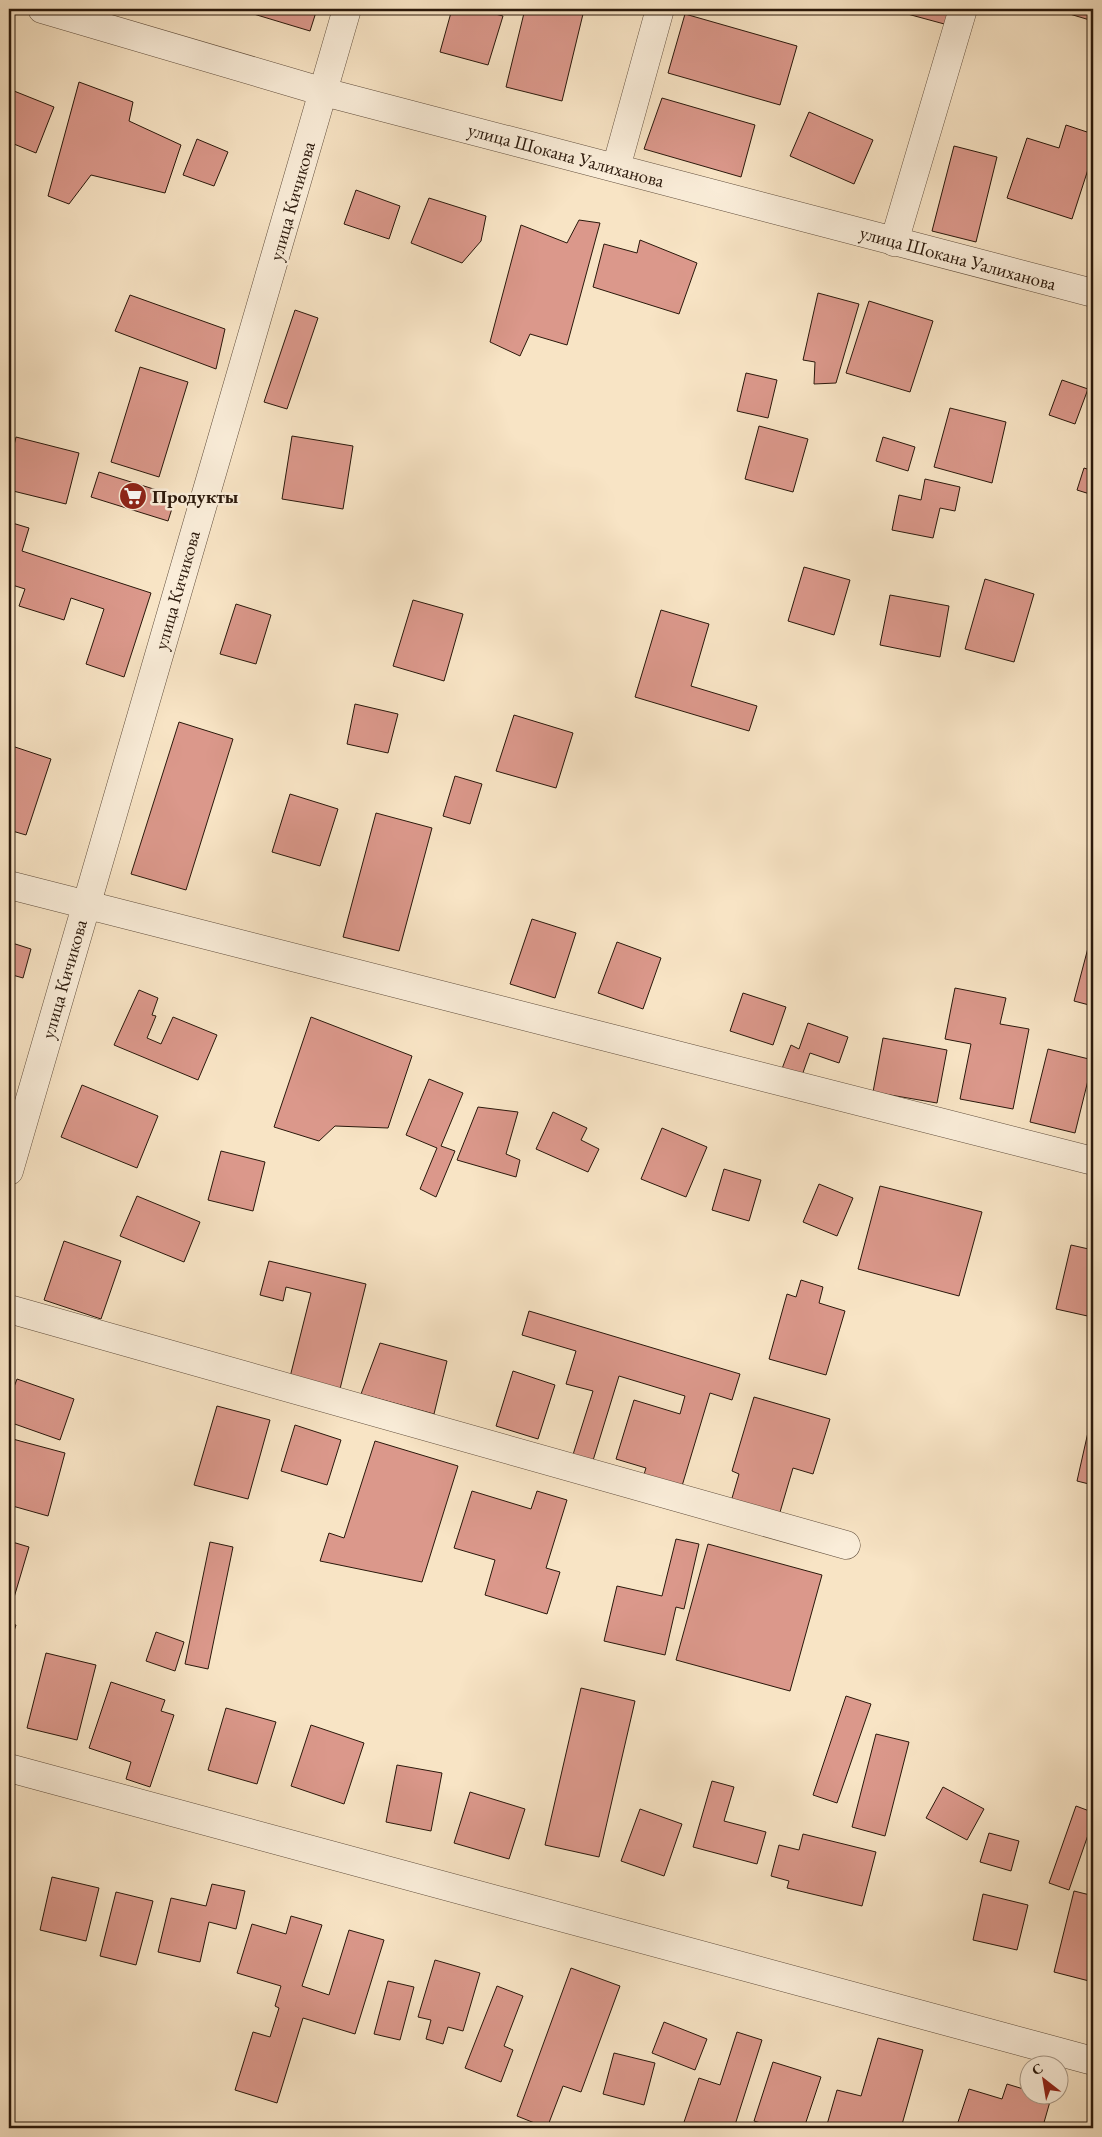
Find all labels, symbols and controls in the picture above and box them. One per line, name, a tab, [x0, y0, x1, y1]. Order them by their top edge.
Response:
street label: улица Шокана Уалиханова	[465, 117, 667, 193]
street label: улица Кичикова	[263, 138, 321, 264]
street label: улица Шокана Уалиханова	[857, 220, 1059, 296]
supermarket icon: Продукты	[118, 481, 148, 511]
place label: Продукты	[152, 484, 239, 509]
street label: улица Кичикова	[148, 527, 206, 653]
street label: улица Кичикова	[35, 916, 93, 1042]
north arrow	[1020, 2054, 1070, 2104]
text: С	[1028, 2059, 1046, 2079]

